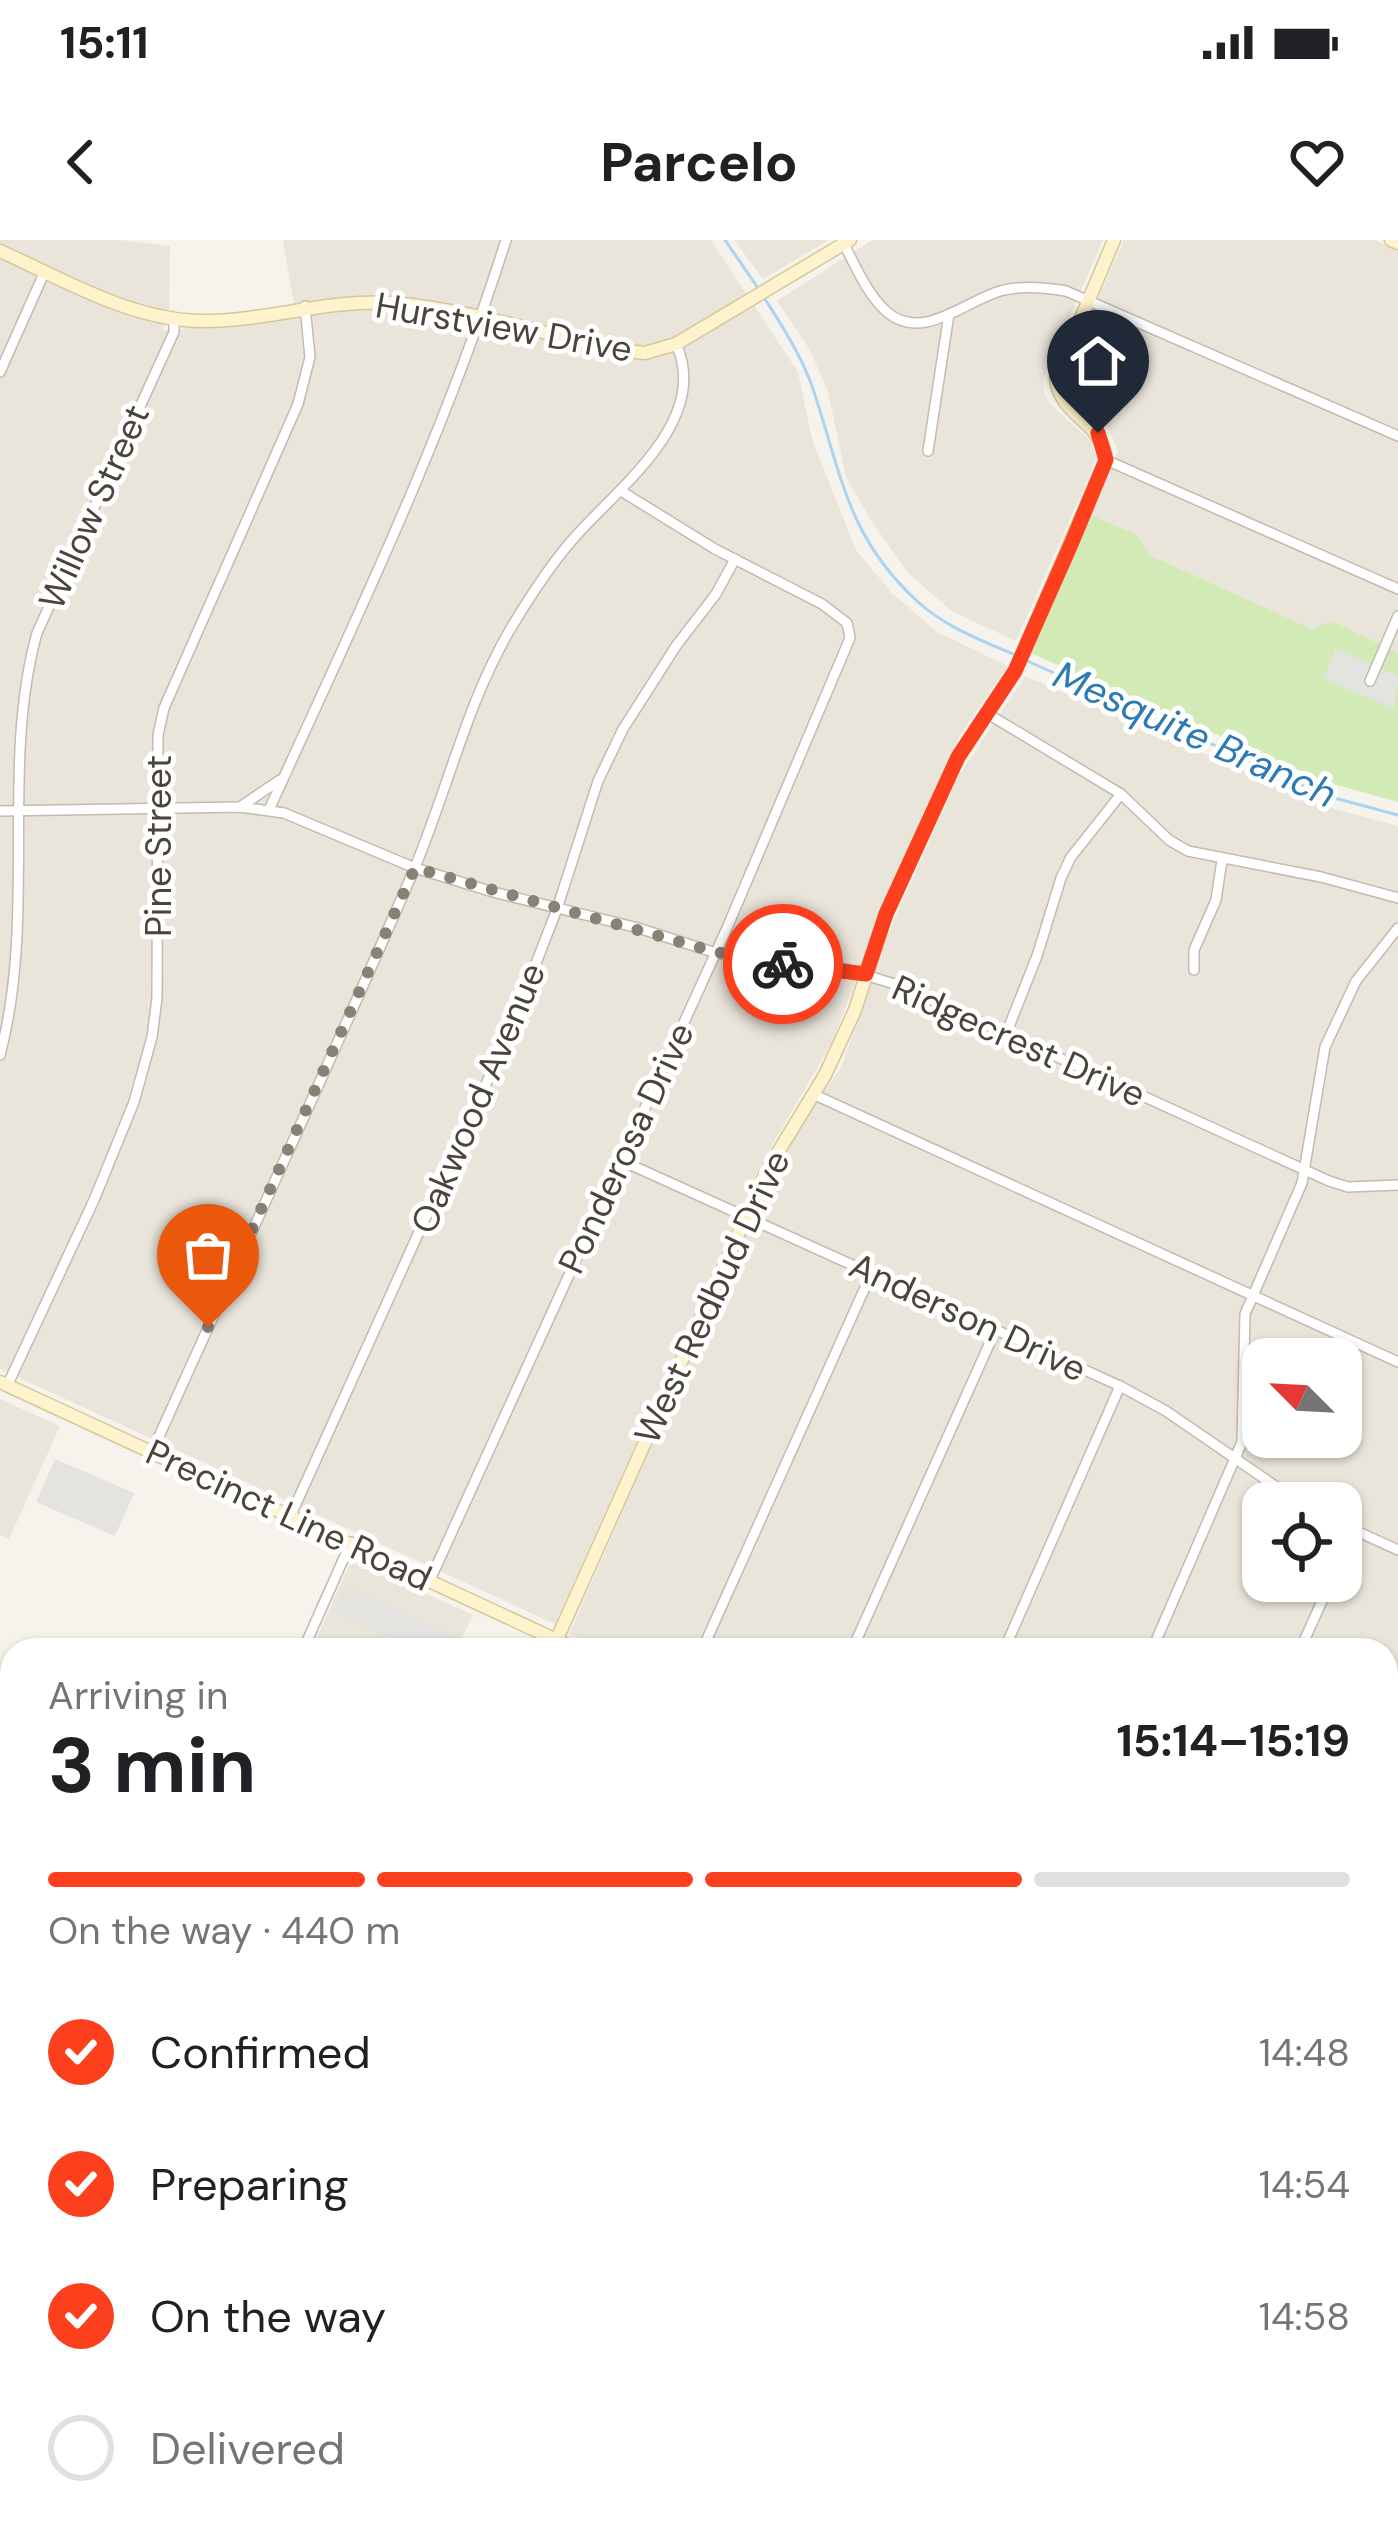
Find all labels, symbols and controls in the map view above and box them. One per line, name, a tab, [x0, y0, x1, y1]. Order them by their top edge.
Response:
text: 15:11	[60, 13, 149, 72]
text: Parcelo	[600, 127, 798, 198]
icon: back	[48, 129, 114, 195]
icon: heart	[1284, 129, 1350, 195]
street label: Hurstview Drive	[372, 281, 636, 373]
pin	[1047, 310, 1149, 433]
icon: home	[1065, 328, 1131, 394]
street label: Willow Street	[28, 397, 160, 617]
water label: Mesquite Branch	[1045, 649, 1345, 819]
street label: Pine Street	[135, 755, 182, 937]
courier	[723, 904, 843, 1024]
icon: bike	[750, 931, 816, 997]
street label: Oakwood Avenue	[400, 956, 556, 1240]
street label: Ridgecrest Drive	[885, 964, 1153, 1118]
street label: Ponderosa Drive	[547, 1015, 705, 1281]
street label: West Redbud Drive	[623, 1143, 801, 1451]
pin	[157, 1204, 259, 1327]
icon: bag	[175, 1222, 241, 1288]
street label: Anderson Drive	[842, 1242, 1094, 1392]
north arrow	[1242, 1338, 1362, 1458]
map controls	[1242, 1338, 1362, 1602]
street label: Precinct Line Road	[139, 1428, 439, 1602]
button: locate	[1242, 1482, 1362, 1602]
text: Arriving in	[48, 1670, 228, 1721]
text: 15:14–15:19	[1116, 1711, 1350, 1770]
text: 3 min	[48, 1715, 256, 1816]
text: On the way · 440 m	[48, 1905, 400, 1956]
icon: check	[48, 2019, 114, 2085]
text: Confirmed	[150, 2023, 371, 2082]
text: 14:48	[1259, 2027, 1350, 2078]
icon: check	[48, 2151, 114, 2217]
text: Preparing	[150, 2155, 349, 2214]
text: 14:54	[1259, 2159, 1350, 2210]
icon: check	[48, 2283, 114, 2349]
text: On the way	[150, 2287, 386, 2346]
text: 14:58	[1259, 2291, 1350, 2342]
text: Delivered	[150, 2419, 345, 2478]

